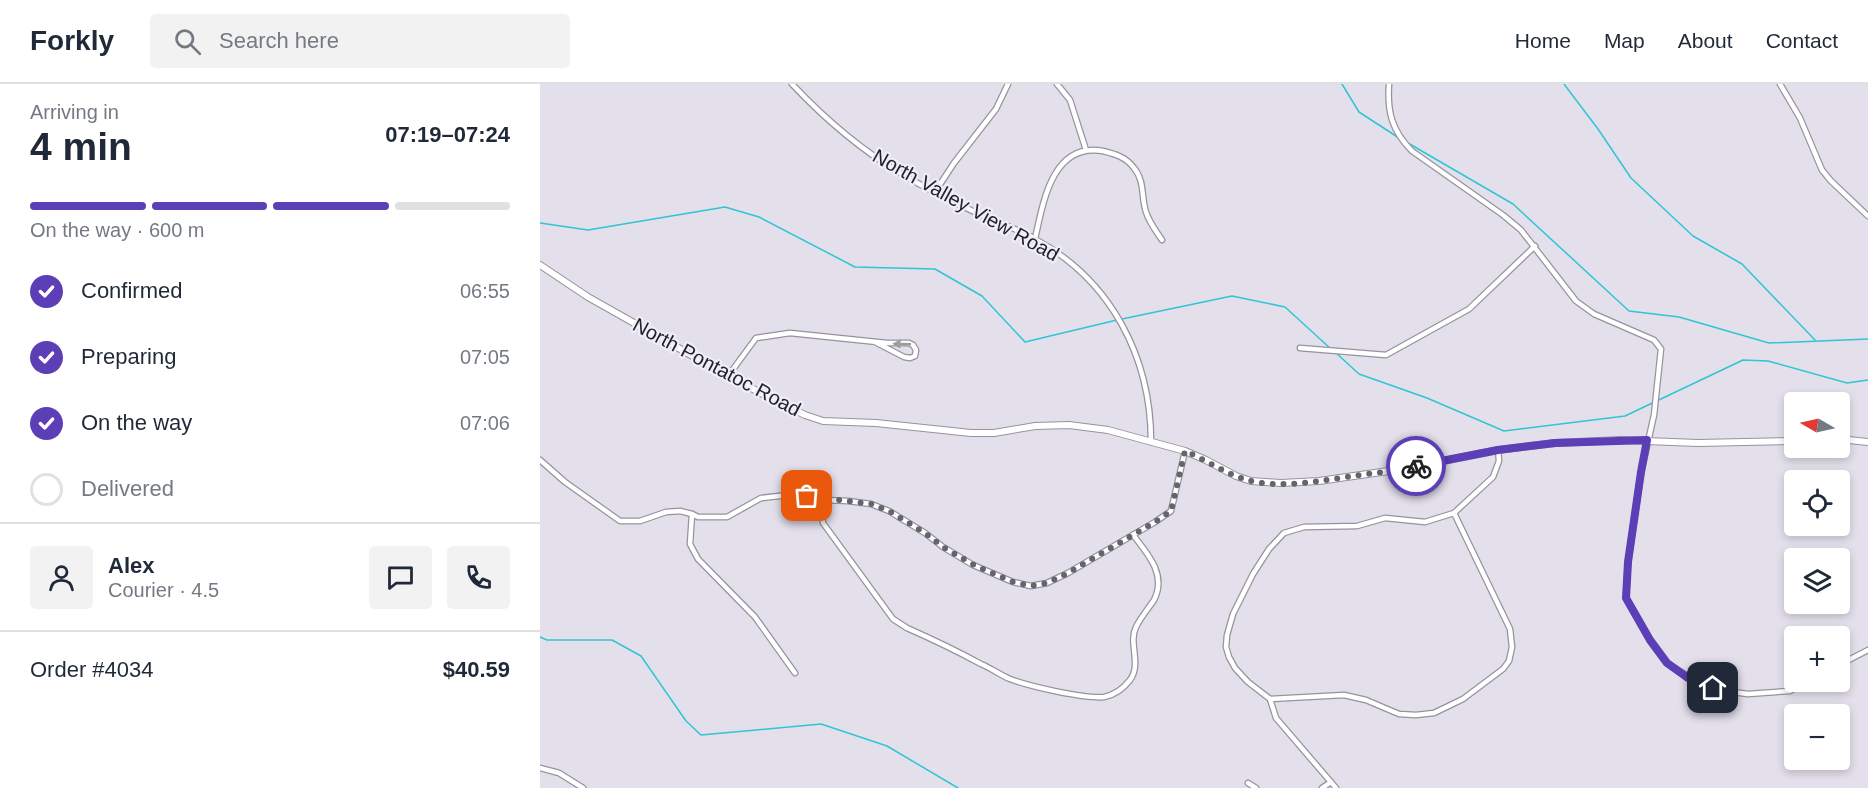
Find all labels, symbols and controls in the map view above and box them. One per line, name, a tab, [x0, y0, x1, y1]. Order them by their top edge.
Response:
search box	[150, 14, 570, 68]
text: Forkly	[30, 25, 114, 56]
icon: search	[171, 25, 204, 58]
text: Search here	[219, 28, 339, 53]
text: Home	[1515, 29, 1571, 52]
text: Map	[1604, 29, 1645, 52]
text: About	[1678, 29, 1733, 52]
text: Contact	[1766, 29, 1838, 52]
text: Arriving in	[30, 101, 119, 123]
text: 07:19–07:24	[385, 122, 510, 147]
text: 4 min	[30, 125, 132, 168]
street label: North Valley View Road	[869, 145, 1063, 265]
text: On the way · 600 m	[30, 219, 205, 241]
icon: check	[30, 275, 63, 308]
text: Confirmed	[81, 278, 182, 303]
text: 06:55	[460, 280, 510, 302]
street label: North Pontatoc Road	[629, 313, 805, 421]
one-way arrow	[892, 339, 911, 348]
icon: check	[30, 341, 63, 374]
text: Preparing	[81, 344, 176, 369]
text: 07:05	[460, 346, 510, 368]
north arrow	[1784, 392, 1850, 458]
map controls	[1784, 392, 1850, 770]
icon: check	[30, 407, 63, 440]
text: On the way	[81, 410, 192, 435]
text: 07:06	[460, 412, 510, 434]
courier	[1386, 436, 1446, 496]
icon: bike	[1400, 450, 1433, 483]
pin	[781, 470, 832, 521]
button: locate	[1784, 470, 1850, 536]
text: Delivered	[81, 476, 174, 501]
icon: bag	[790, 479, 823, 512]
button: person	[30, 546, 93, 609]
button: chat	[369, 546, 432, 609]
button: phone	[447, 546, 510, 609]
button: layers	[1784, 548, 1850, 614]
text: Alex	[108, 553, 154, 578]
text: Courier · 4.5	[108, 579, 219, 601]
button: +	[1784, 626, 1850, 692]
text: Order #4034	[30, 657, 154, 682]
text: $40.59	[443, 657, 510, 682]
pin	[1687, 662, 1738, 713]
icon: home	[1696, 671, 1729, 704]
button: −	[1784, 704, 1850, 770]

